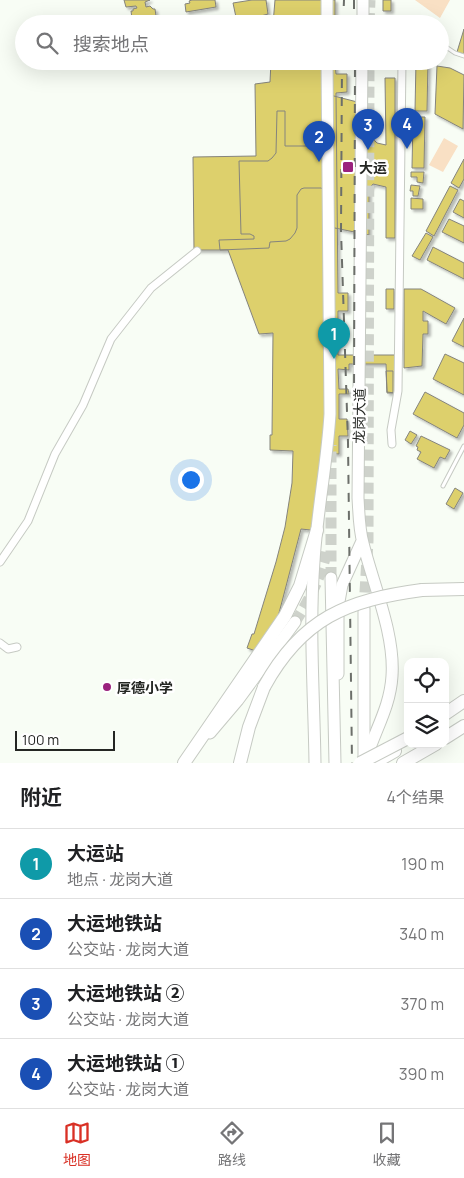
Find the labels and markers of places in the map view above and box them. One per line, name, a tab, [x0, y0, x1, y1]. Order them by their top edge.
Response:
pin: 4	[391, 108, 423, 149]
pin: 3	[352, 109, 384, 150]
pin: 2	[303, 121, 335, 162]
place label: 大运	[359, 158, 387, 177]
marker: 大运	[341, 160, 355, 174]
pin: 1	[318, 318, 350, 359]
place label: 厚德小学	[117, 678, 173, 697]
marker: 厚德小学	[101, 681, 113, 693]

